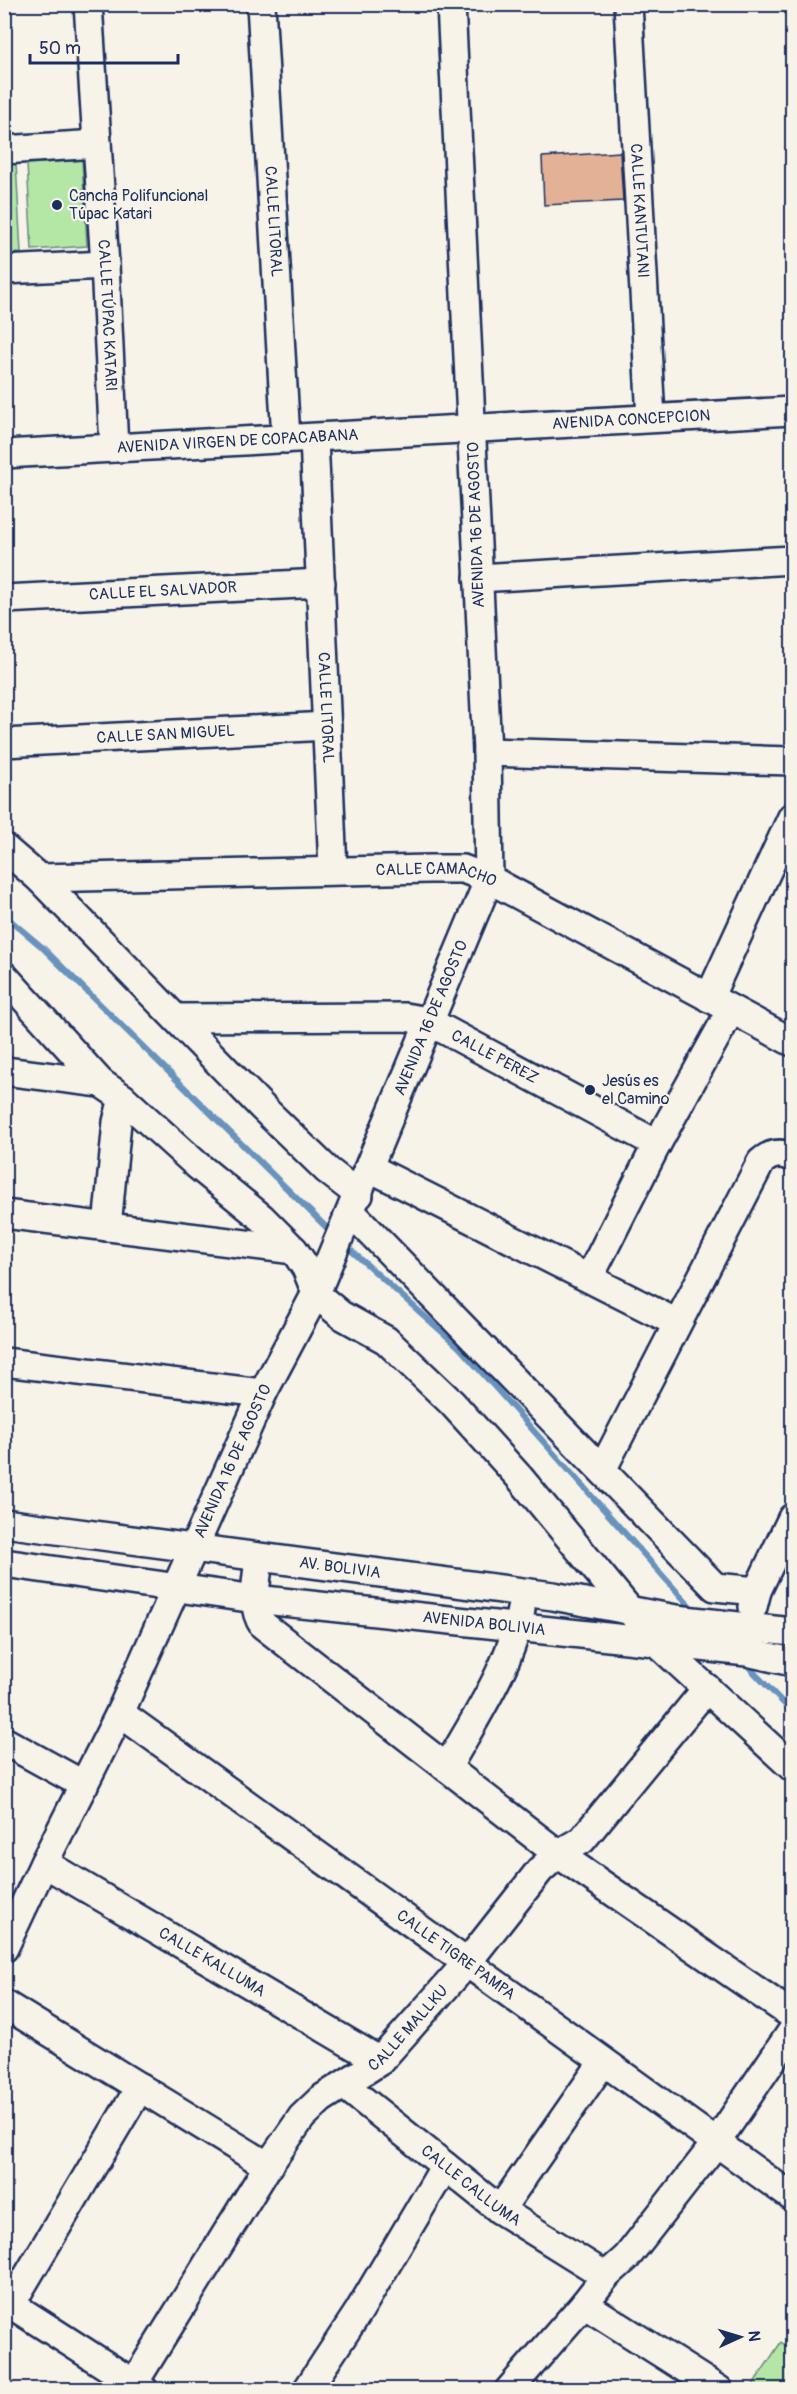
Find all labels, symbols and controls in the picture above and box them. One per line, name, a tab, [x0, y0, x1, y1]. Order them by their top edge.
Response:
scale bar	[30, 27, 178, 65]
text: 50 m	[39, 37, 81, 60]
street label: CALLE KANTUTANI	[626, 143, 653, 278]
street label: CALLE LITORAL	[260, 165, 287, 278]
place label: Cancha Polifuncional Túpac Katari	[69, 186, 208, 224]
marker: Cancha Polifuncional Túpac Katari	[50, 198, 64, 212]
street label: CALLE TÚPAC KATARI	[93, 239, 121, 392]
street label: AVENIDA CONCEPCION	[551, 405, 711, 434]
street label: AVENIDA VIRGEN DE COPACABANA	[116, 425, 359, 458]
street label: AVENIDA 16 DE AGOSTO	[463, 442, 489, 608]
street label: CALLE EL SALVADOR	[88, 577, 237, 605]
street label: CALLE LITORAL	[313, 652, 338, 764]
street label: CALLE SAN MIGUEL	[96, 721, 236, 748]
street label: CALLE CAMACHO	[375, 859, 500, 891]
street label: AVENIDA 16 DE AGOSTO	[390, 937, 472, 1098]
street label: CALLE PEREZ	[448, 1025, 542, 1088]
place label: Jesús es el Camino	[602, 1071, 670, 1109]
marker: Jesús es el Camino	[583, 1083, 597, 1097]
street label: AVENIDA 16 DE AGOSTO	[190, 1381, 276, 1541]
street label: AV. BOLIVIA	[298, 1552, 382, 1583]
street label: AVENIDA BOLIVIA	[422, 1607, 546, 1640]
street label: CALLE TIGRE PAMPA	[393, 1905, 519, 2004]
street label: CALLE KALLUMA	[155, 1923, 269, 2001]
street label: CALLE MALLKU	[364, 1981, 453, 2076]
street label: CALLE CALLUMA	[417, 2141, 524, 2230]
north arrow	[710, 2307, 770, 2367]
text: N	[744, 2330, 764, 2342]

